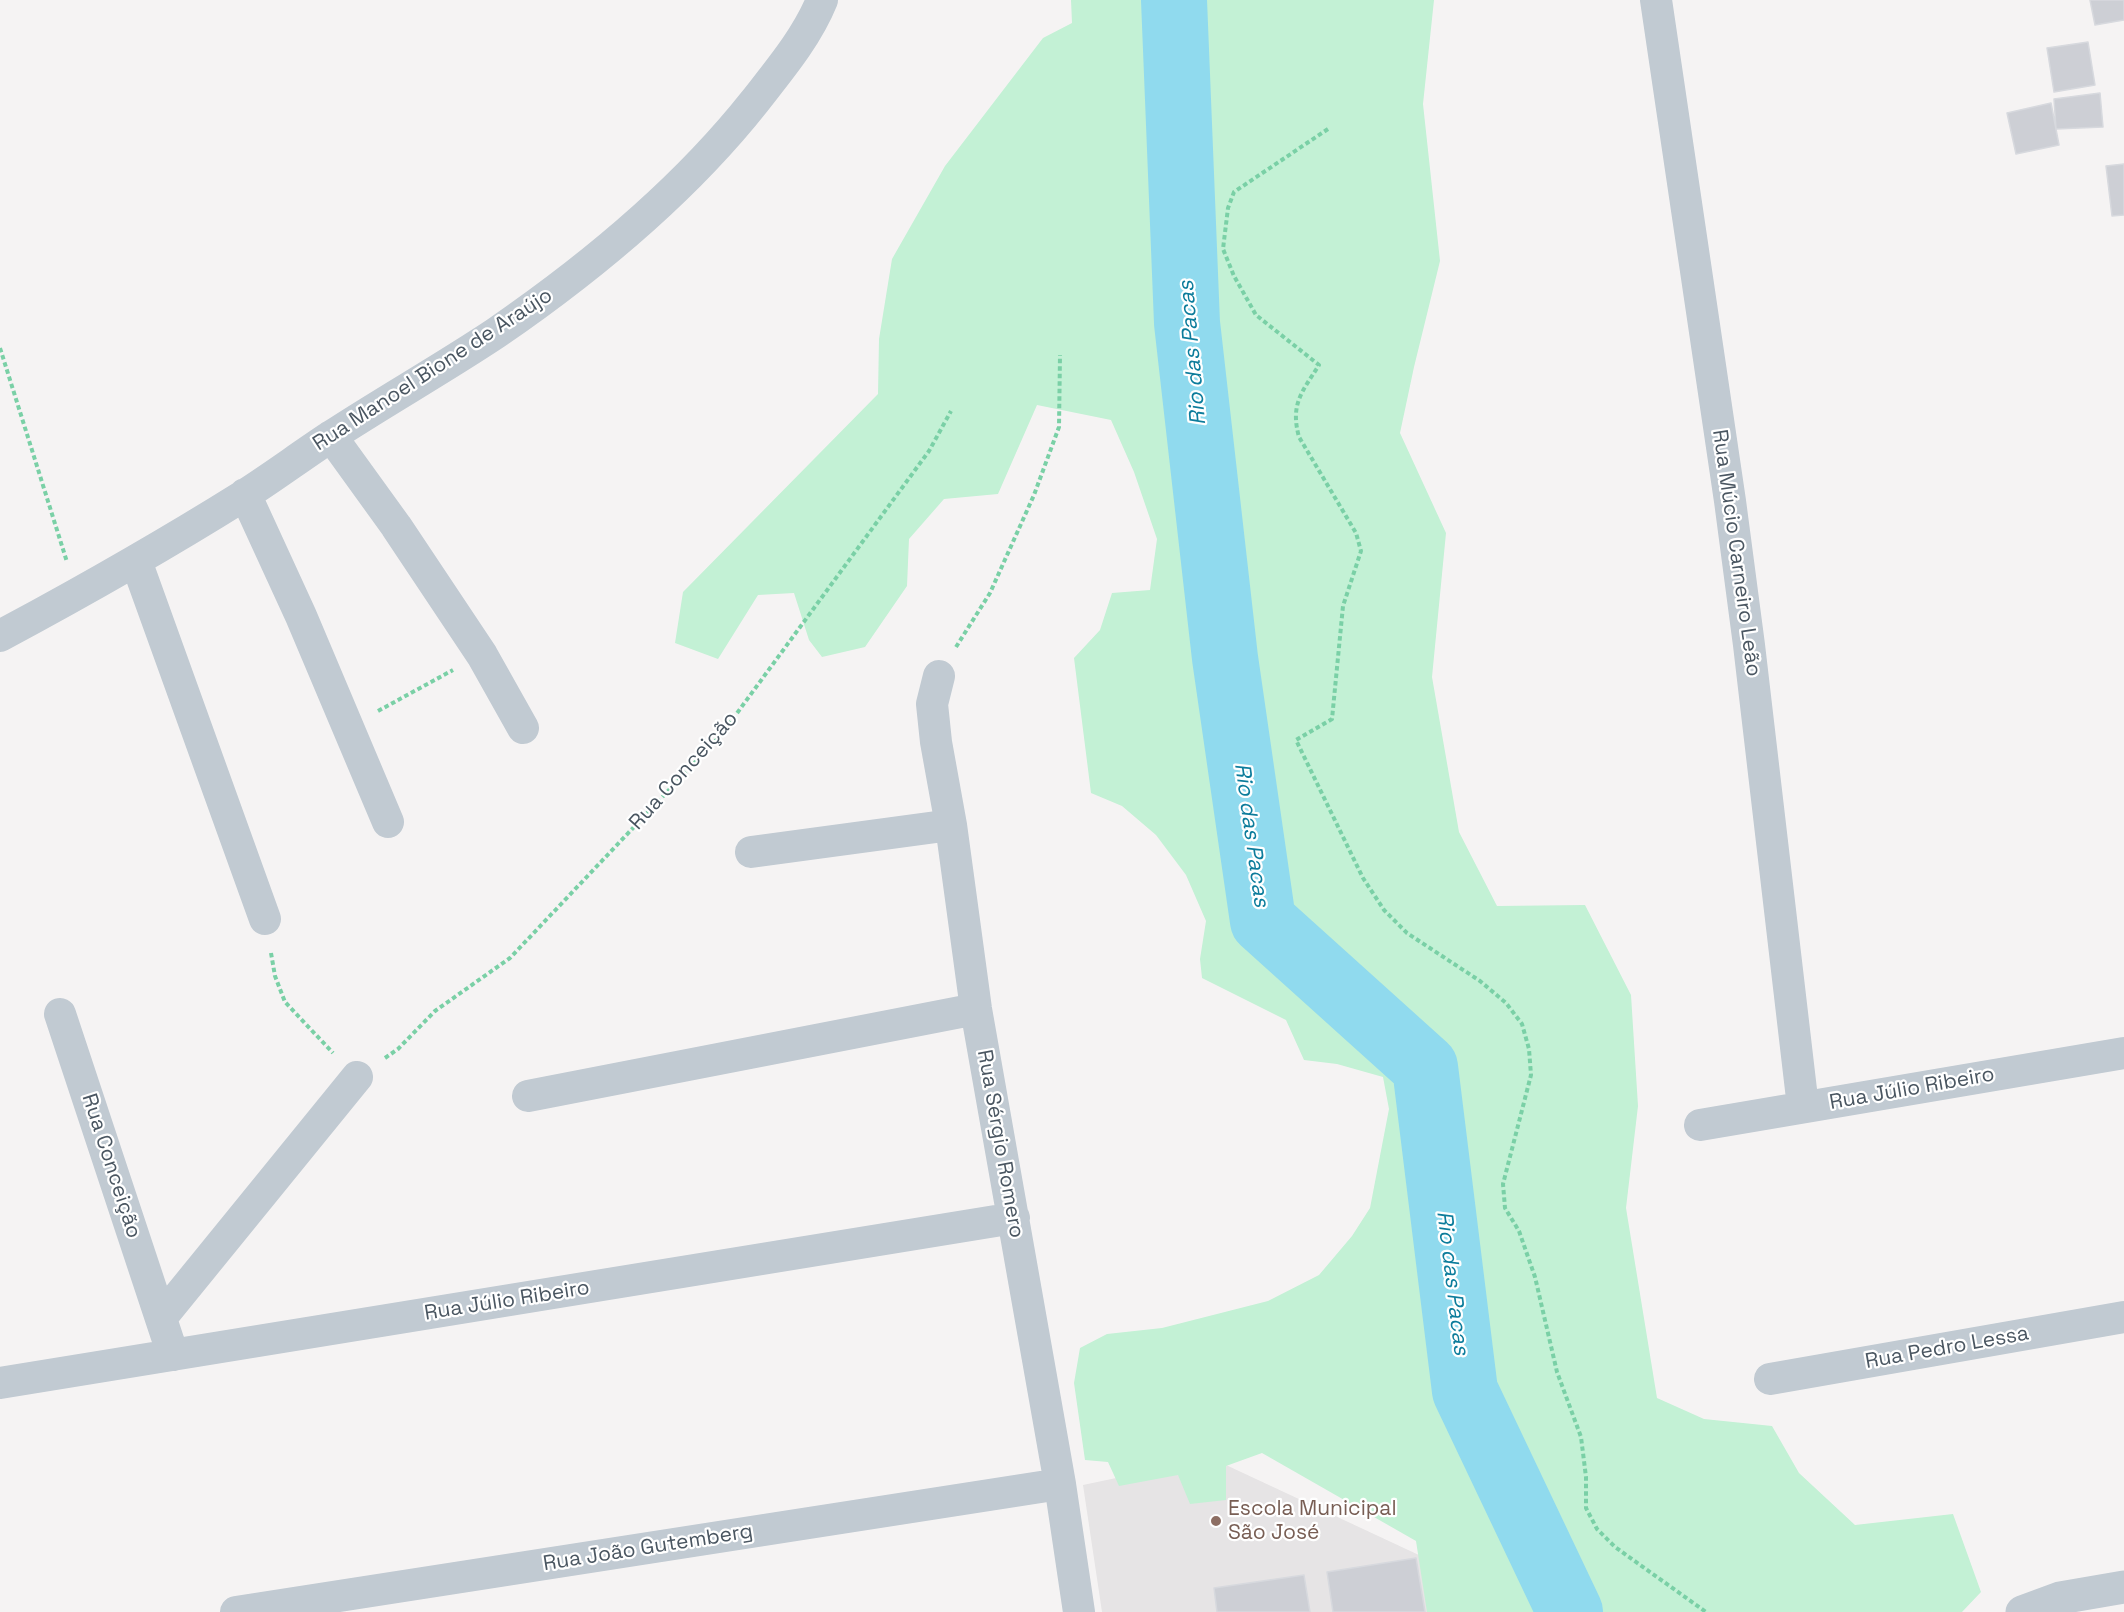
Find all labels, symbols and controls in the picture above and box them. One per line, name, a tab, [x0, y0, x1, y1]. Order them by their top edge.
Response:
water label: Rio das Pacas	[1174, 280, 1212, 426]
street label: Rua Manoel Bione de Araújo	[309, 283, 557, 457]
street label: Rua Múcio Carneiro Leão	[1706, 428, 1766, 678]
street label: Rua Conceição	[624, 707, 744, 835]
water label: Rio das Pacas	[1228, 761, 1274, 909]
street label: Rua Sérgio Romero	[971, 1048, 1029, 1240]
street label: Rua Júlio Ribeiro	[1828, 1062, 1996, 1116]
street label: Rua Conceição	[76, 1091, 146, 1241]
water label: Rio das Pacas	[1430, 1209, 1474, 1357]
street label: Rua Júlio Ribeiro	[423, 1275, 591, 1327]
street label: Rua Pedro Lessa	[1863, 1321, 2031, 1375]
place label: Escola Municipal São José	[1228, 1496, 1397, 1546]
marker: Escola Municipal São José	[1209, 1514, 1223, 1528]
street label: Rua João Gutemberg	[541, 1519, 755, 1577]

